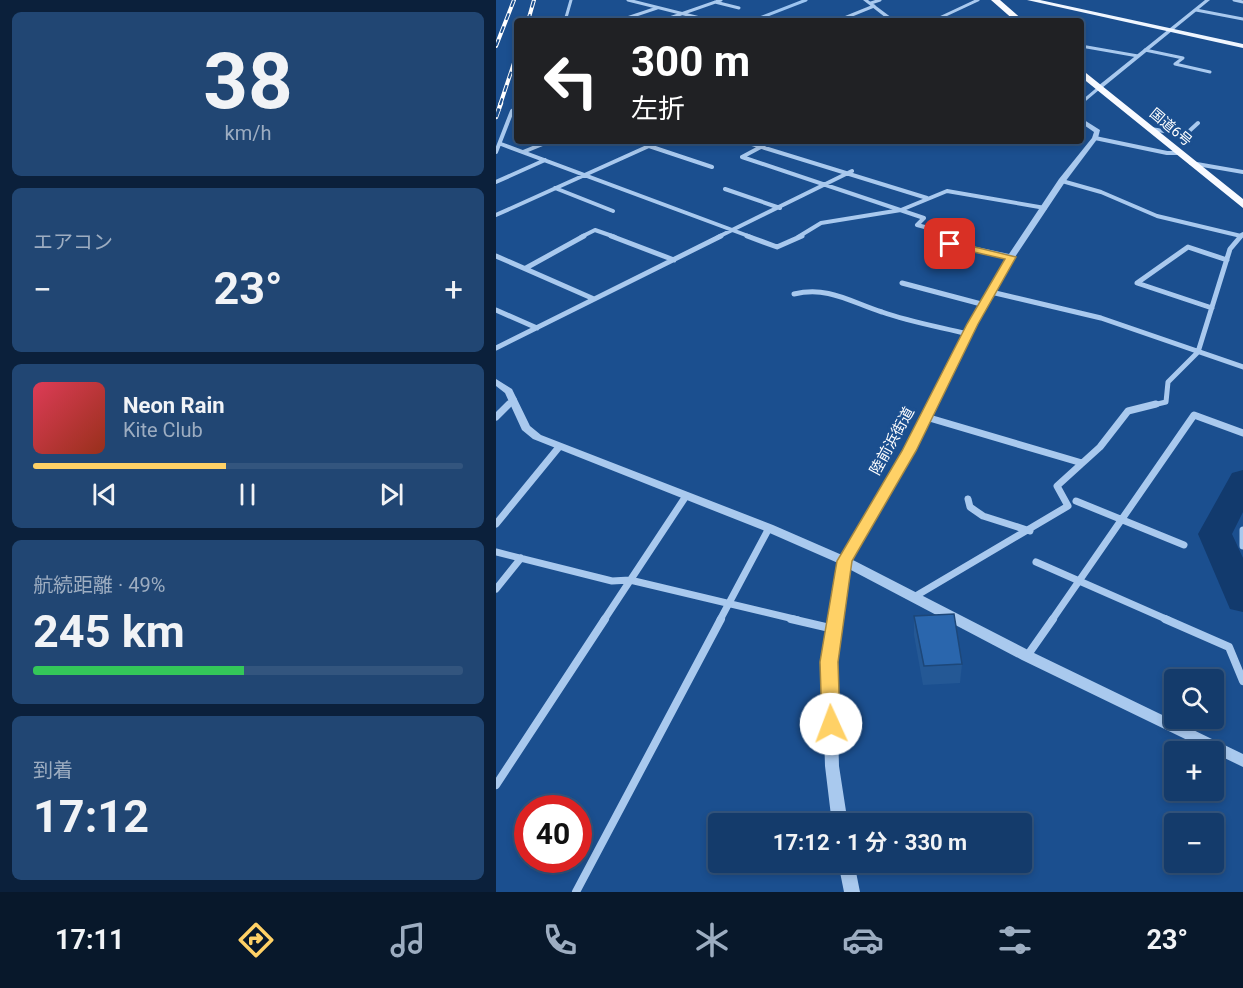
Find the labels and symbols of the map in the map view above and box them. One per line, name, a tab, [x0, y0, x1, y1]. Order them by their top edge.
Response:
street label: 国道6号	[1147, 105, 1195, 149]
pin	[924, 218, 975, 269]
street label: 陸前浜街道	[866, 404, 918, 478]
position arrow	[799, 692, 863, 756]
speed limit sign: 40	[514, 795, 592, 873]

